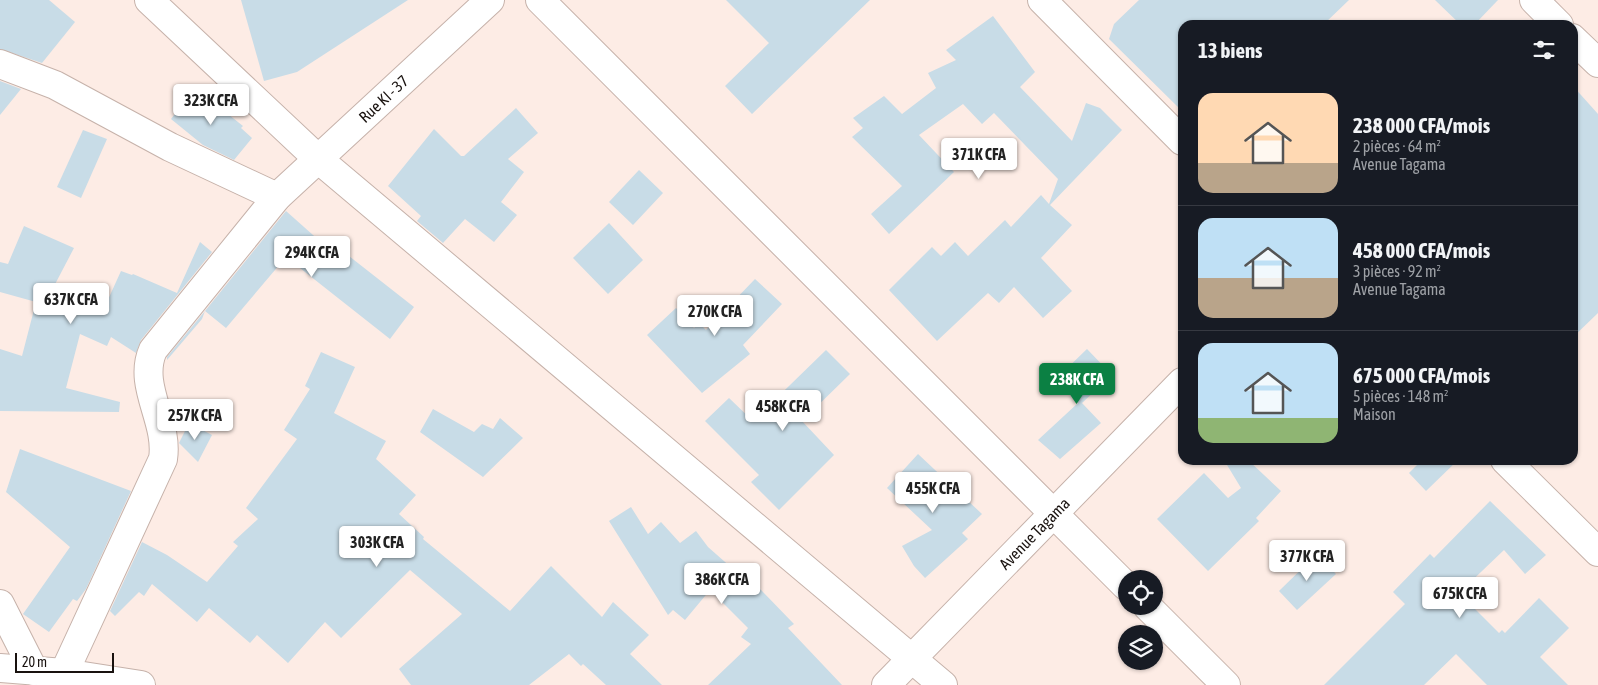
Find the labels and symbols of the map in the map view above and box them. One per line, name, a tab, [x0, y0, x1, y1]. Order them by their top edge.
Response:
street label: Rue KI - 37	[355, 71, 412, 126]
pin: 323K CFA	[159, 84, 263, 126]
pin: 371K CFA	[927, 138, 1031, 180]
pin: 294K CFA	[260, 236, 364, 278]
pin: 637K CFA	[19, 282, 123, 325]
pin: 270K CFA	[663, 294, 767, 337]
pin: 238K CFA	[1025, 362, 1129, 405]
pin: 458K CFA	[731, 390, 835, 432]
pin: 257K CFA	[143, 398, 247, 441]
pin: 455K CFA	[881, 472, 985, 514]
street label: Avenue Tagama	[995, 494, 1073, 573]
pin: 303K CFA	[325, 526, 429, 568]
pin: 377K CFA	[1255, 540, 1359, 582]
pin: 386K CFA	[670, 562, 774, 605]
pin: 675K CFA	[1408, 576, 1512, 619]
scale bar	[15, 650, 114, 673]

